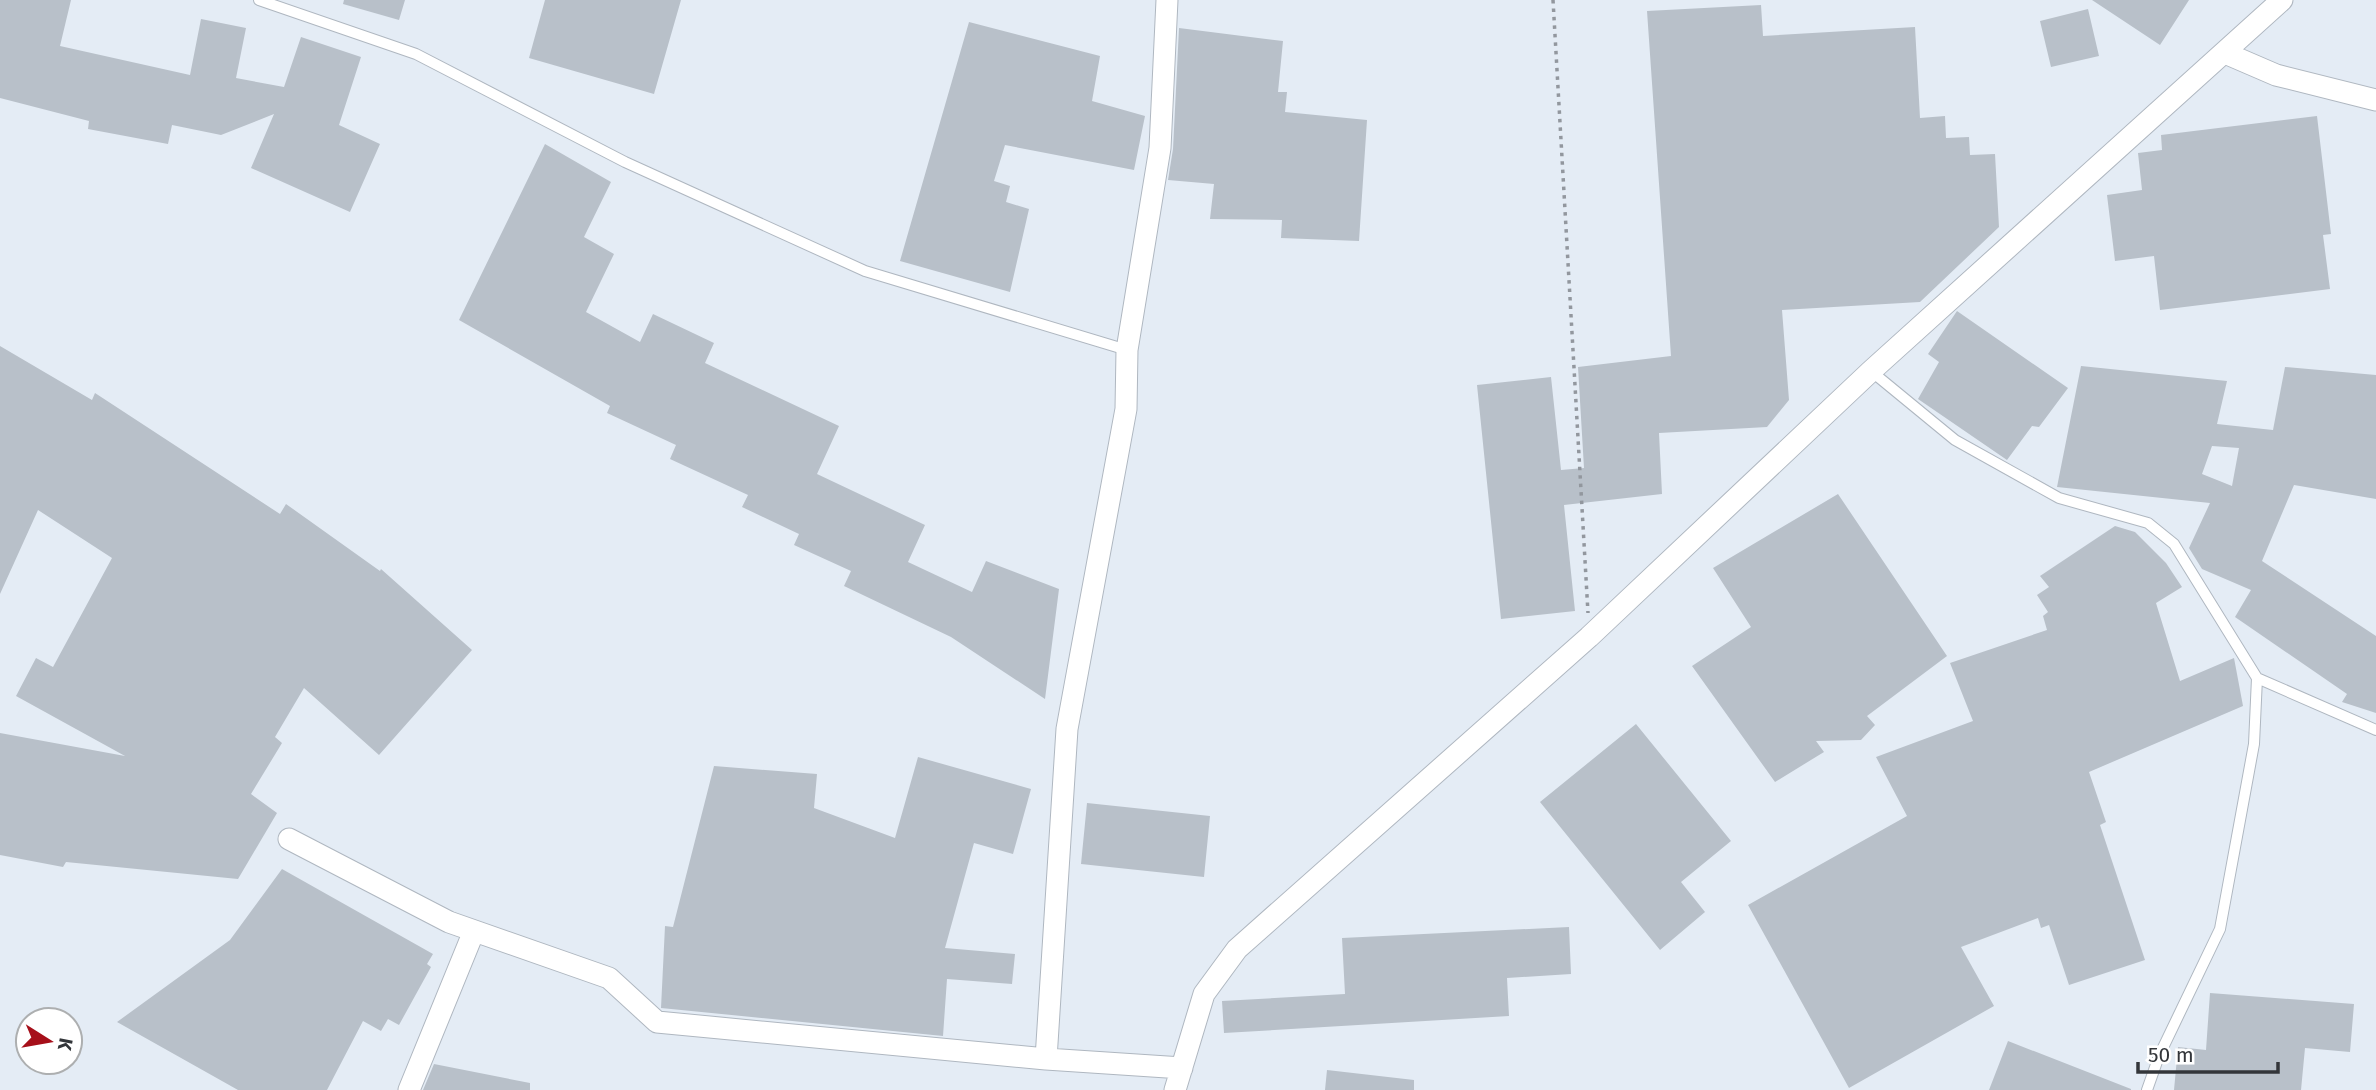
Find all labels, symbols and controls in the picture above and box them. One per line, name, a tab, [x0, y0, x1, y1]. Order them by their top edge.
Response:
north arrow	[14, 1006, 84, 1076]
scale bar	[2138, 1030, 2278, 1074]
text: K	[53, 1036, 78, 1053]
text: 50 m	[2148, 1042, 2194, 1068]

